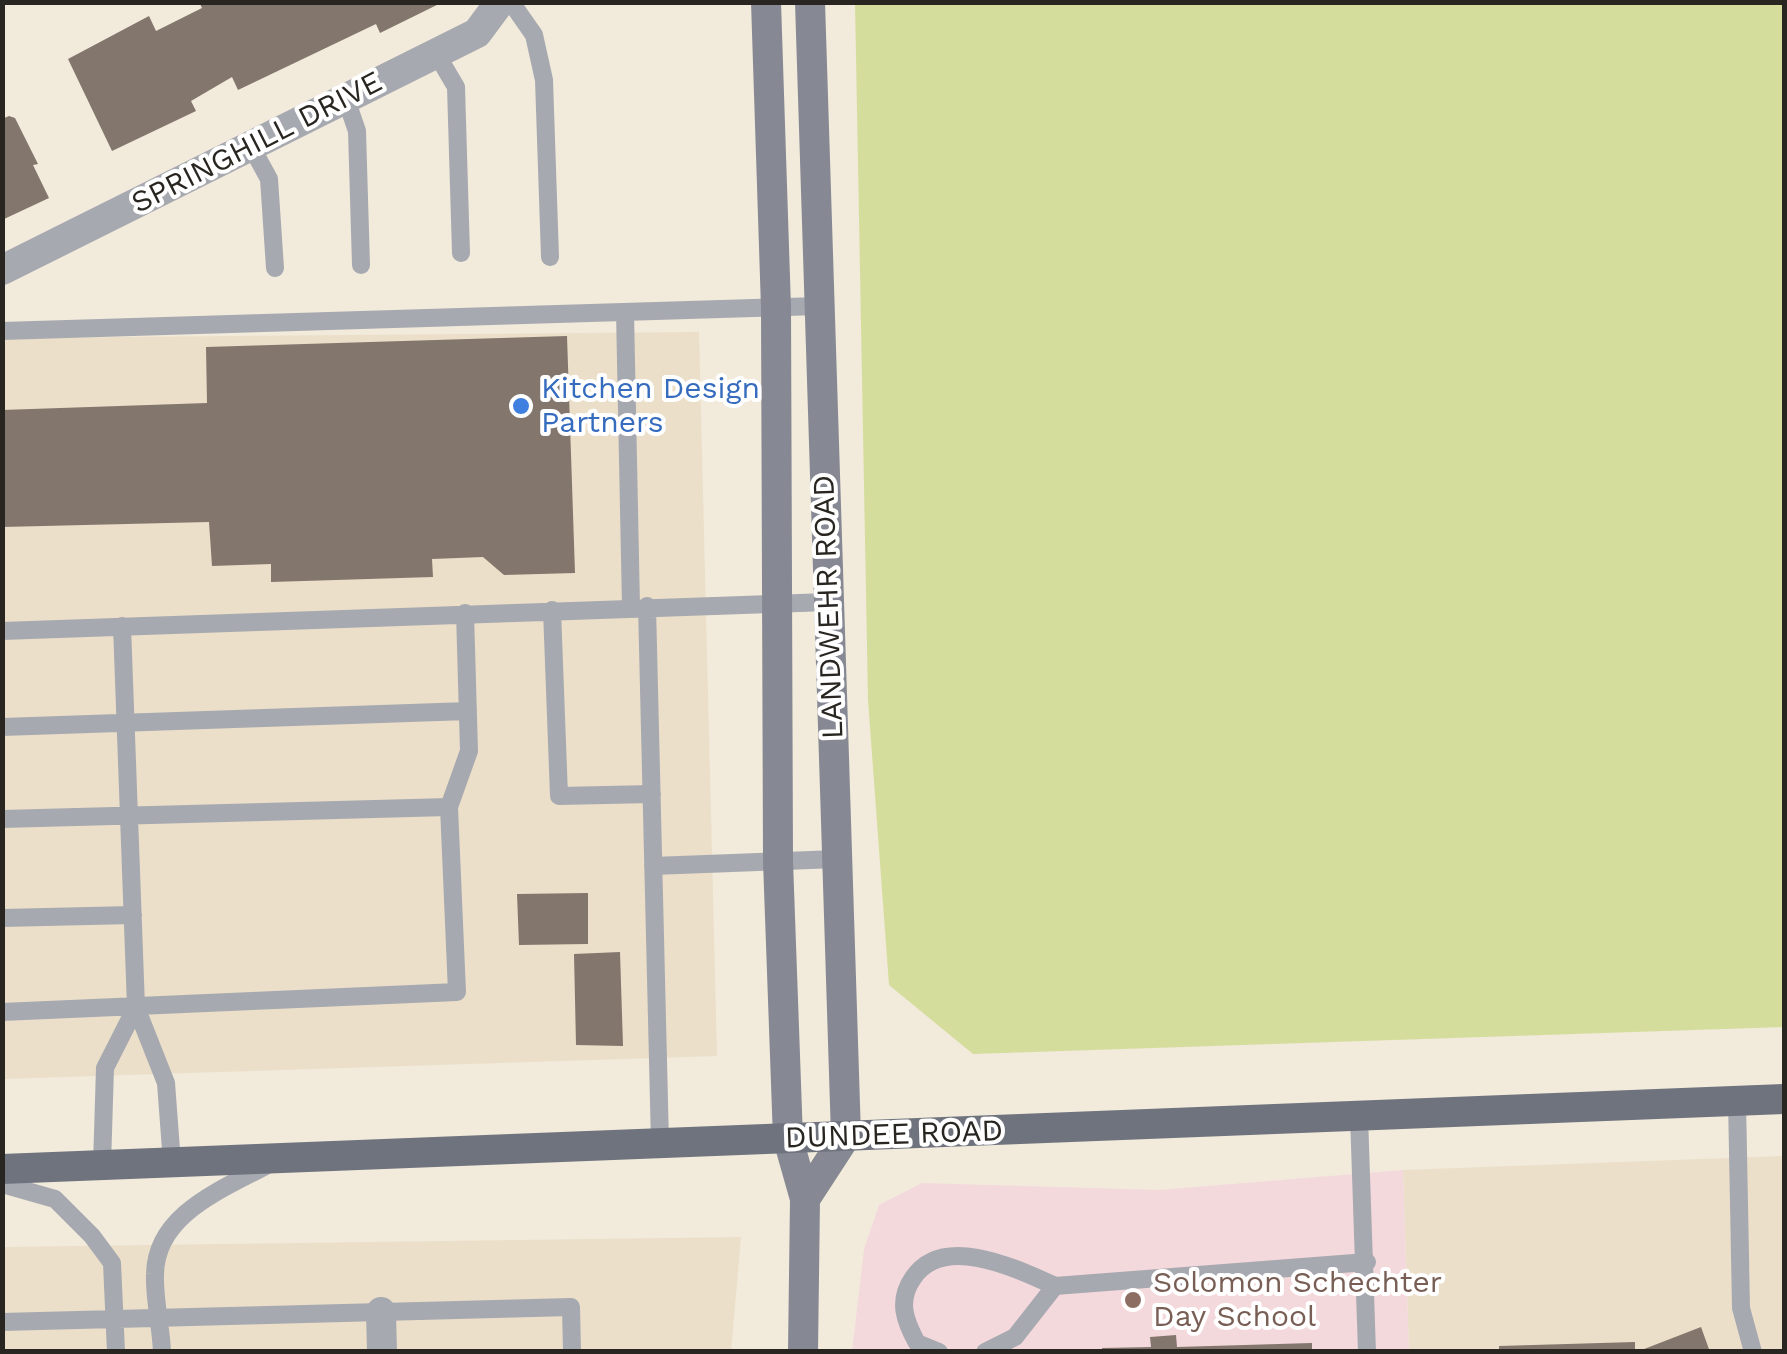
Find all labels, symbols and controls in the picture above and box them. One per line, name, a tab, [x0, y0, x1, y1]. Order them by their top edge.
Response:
street label: SPRINGHILL DRIVE	[126, 64, 388, 222]
place label: Kitchen Design Partners	[541, 371, 760, 442]
marker: Kitchen Design Partners	[510, 395, 532, 417]
street label: LANDWEHR ROAD	[806, 474, 852, 740]
street label: DUNDEE ROAD	[784, 1113, 1004, 1157]
place label: Solomon Schechter Day School	[1153, 1265, 1442, 1336]
marker: Solomon Schechter Day School	[1122, 1289, 1144, 1311]

